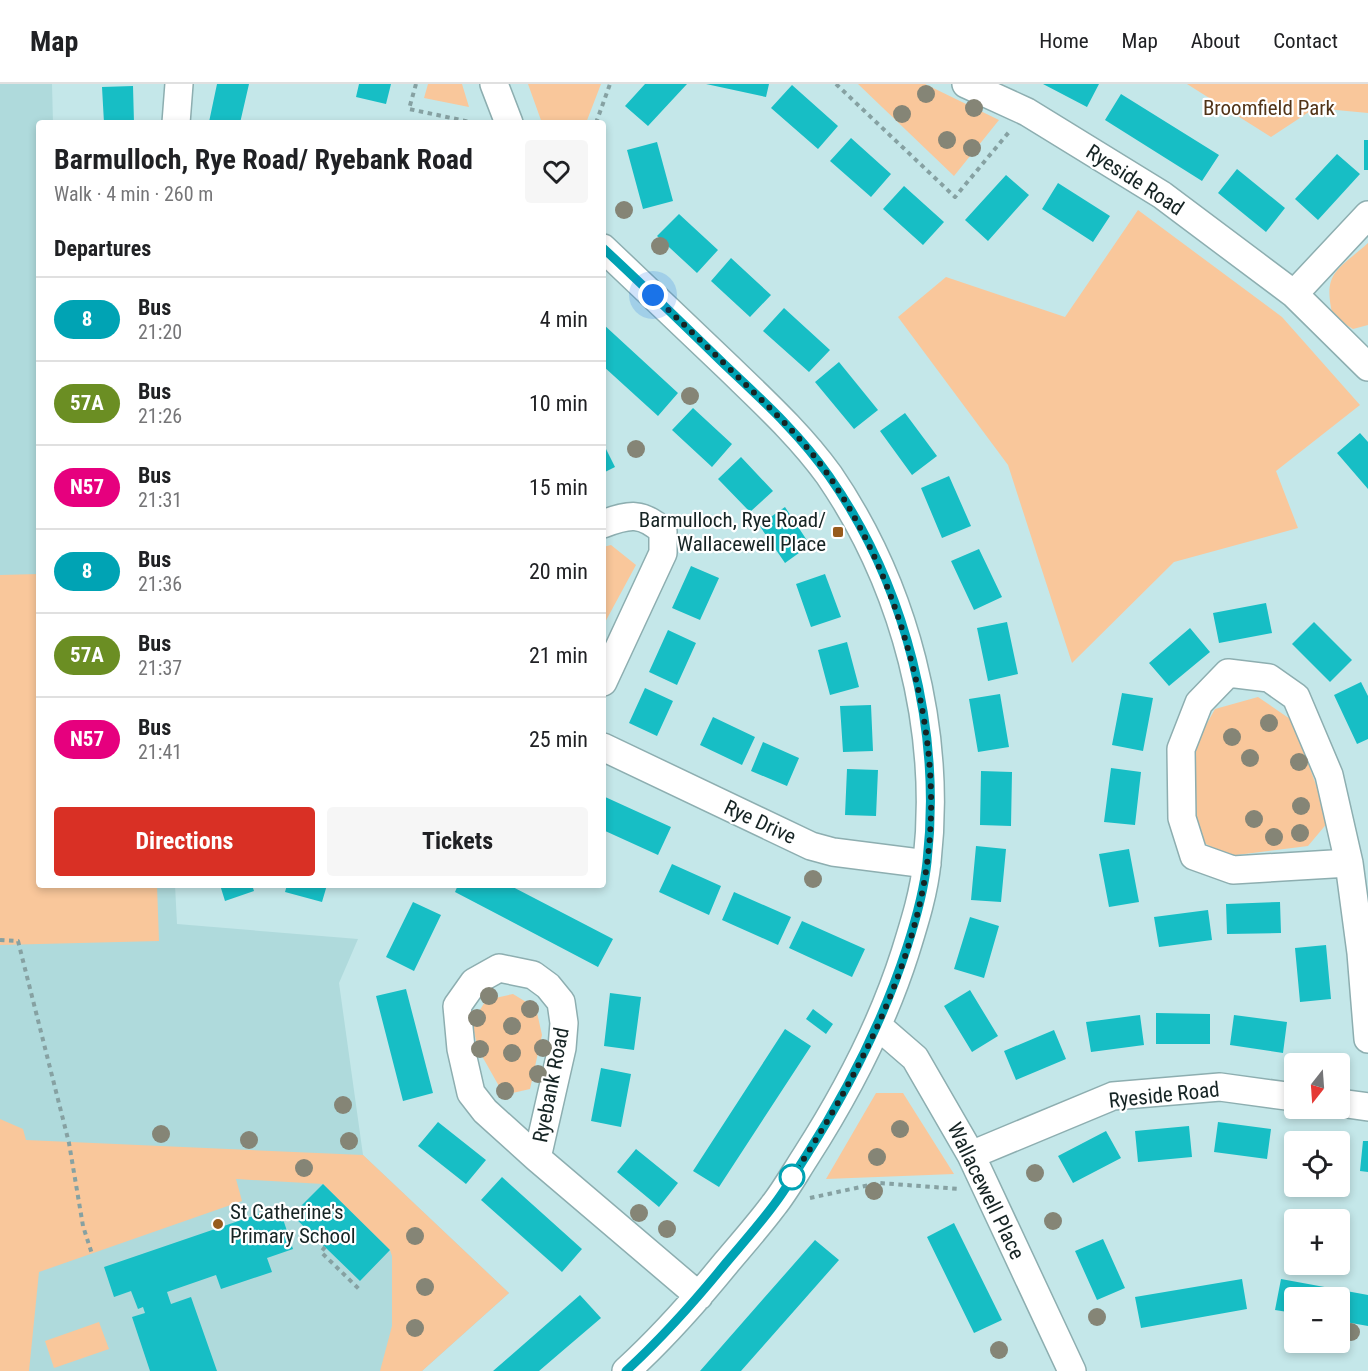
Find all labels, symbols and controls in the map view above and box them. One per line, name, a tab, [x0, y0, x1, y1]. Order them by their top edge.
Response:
text: Map	[30, 25, 78, 58]
text: Home	[1039, 29, 1089, 53]
text: Map	[1122, 29, 1158, 53]
text: About	[1191, 29, 1240, 53]
text: Contact	[1273, 29, 1338, 53]
park label: Broomfield Park	[1203, 96, 1336, 120]
button: heart	[525, 140, 588, 203]
street label: Ryeside Road	[1082, 140, 1188, 220]
text: Barmulloch, Rye Road/ Ryebank Road	[54, 143, 473, 176]
text: Walk · 4 min · 260 m	[54, 182, 213, 206]
text: Departures	[54, 236, 151, 261]
your location	[638, 280, 668, 310]
text: Bus	[138, 295, 171, 320]
text: 8	[82, 307, 92, 331]
text: 4 min	[540, 307, 588, 332]
text: 21:20	[138, 320, 182, 344]
text: Bus	[138, 379, 171, 404]
text: 57A	[70, 391, 104, 415]
text: 10 min	[529, 391, 588, 416]
text: 21:26	[138, 404, 182, 428]
text: Bus	[138, 463, 171, 488]
text: N57	[70, 475, 104, 499]
text: 15 min	[529, 475, 588, 500]
text: 21:31	[138, 488, 182, 512]
place label: Barmulloch, Rye Road/ Wallacewell Place	[639, 508, 826, 556]
marker: Barmulloch, Rye Road/ Wallacewell Place	[831, 525, 845, 539]
text: Bus	[138, 547, 171, 572]
text: 8	[82, 559, 92, 583]
text: 20 min	[529, 559, 588, 584]
text: 21:36	[138, 572, 182, 596]
text: Bus	[138, 631, 171, 656]
text: 57A	[70, 643, 104, 667]
text: 21 min	[529, 643, 588, 668]
text: 21:37	[138, 656, 182, 680]
text: Bus	[138, 715, 171, 740]
text: N57	[70, 727, 104, 751]
text: 25 min	[529, 727, 588, 752]
text: 21:41	[138, 740, 182, 764]
street label: Rye Drive	[720, 795, 800, 849]
button: Directions	[54, 807, 315, 876]
button: Tickets	[327, 807, 588, 876]
street label: Ryebank Road	[528, 1025, 574, 1145]
north arrow	[1284, 1053, 1350, 1119]
map controls	[1284, 1053, 1350, 1353]
street label: Ryeside Road	[1107, 1077, 1221, 1113]
street label: Wallacewell Place	[943, 1119, 1030, 1263]
button: locate	[1284, 1131, 1350, 1197]
unlabelled marker	[779, 1164, 805, 1190]
place label: St Catherine's Primary School	[230, 1200, 356, 1248]
button: +	[1284, 1209, 1350, 1275]
marker: St Catherine's Primary School	[211, 1217, 225, 1231]
button: −	[1284, 1287, 1350, 1353]

